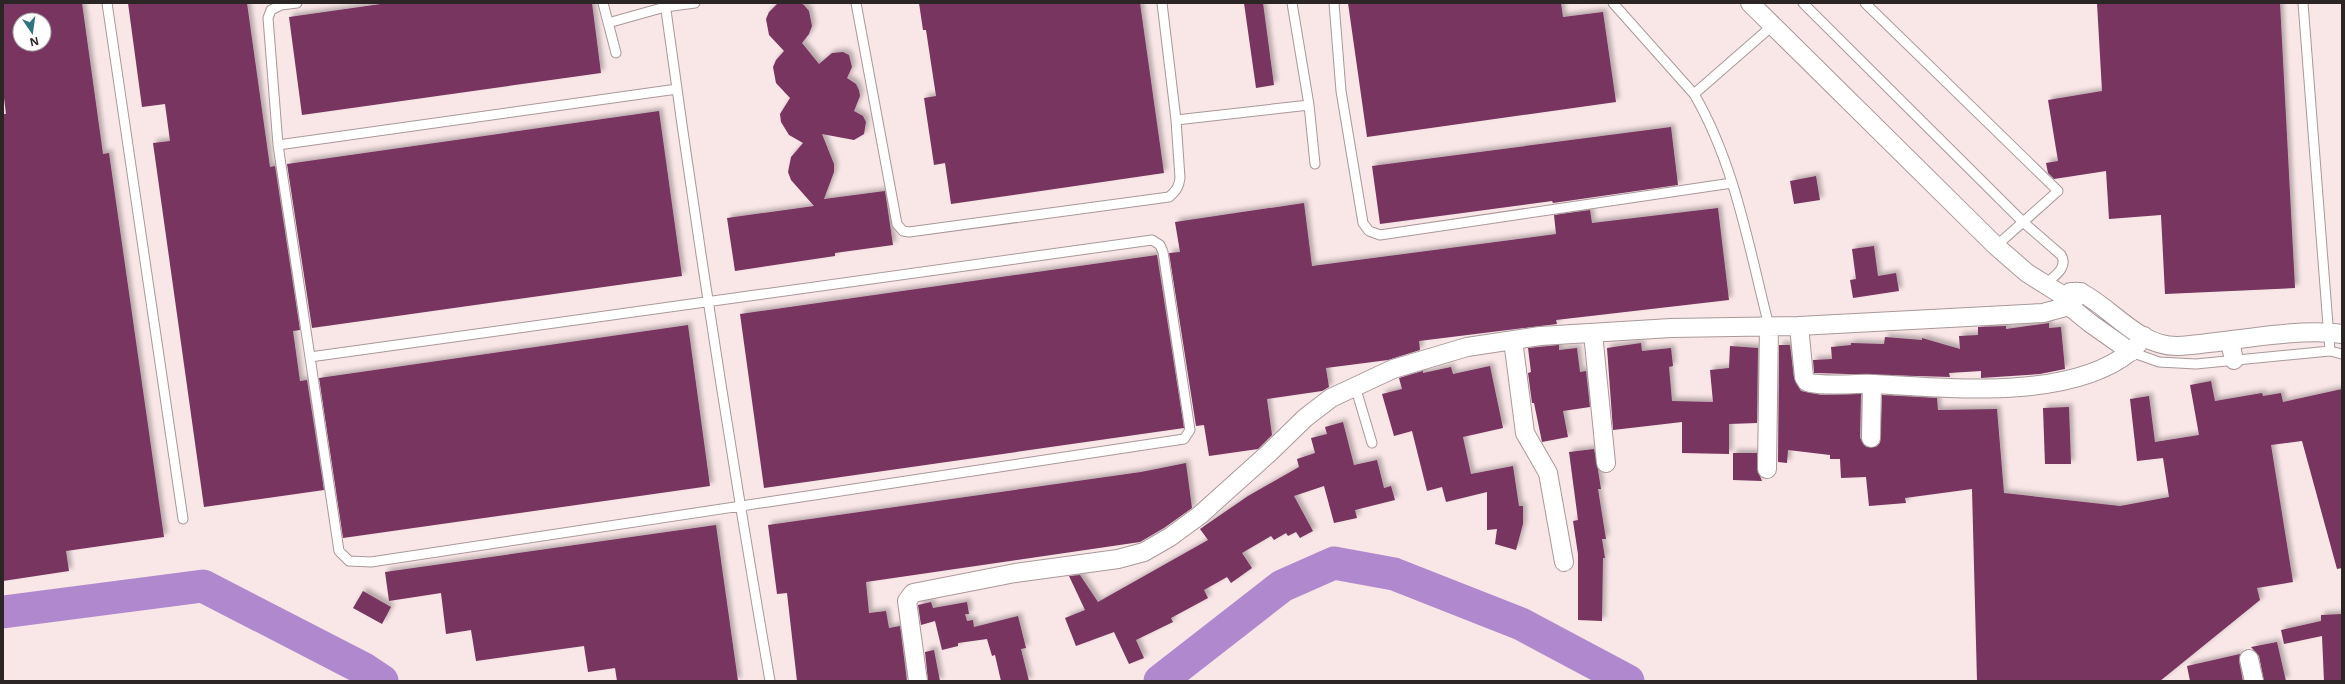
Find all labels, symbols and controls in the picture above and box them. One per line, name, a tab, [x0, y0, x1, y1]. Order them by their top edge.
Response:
north arrow	[12, 12, 52, 52]
text: N	[28, 34, 40, 51]

